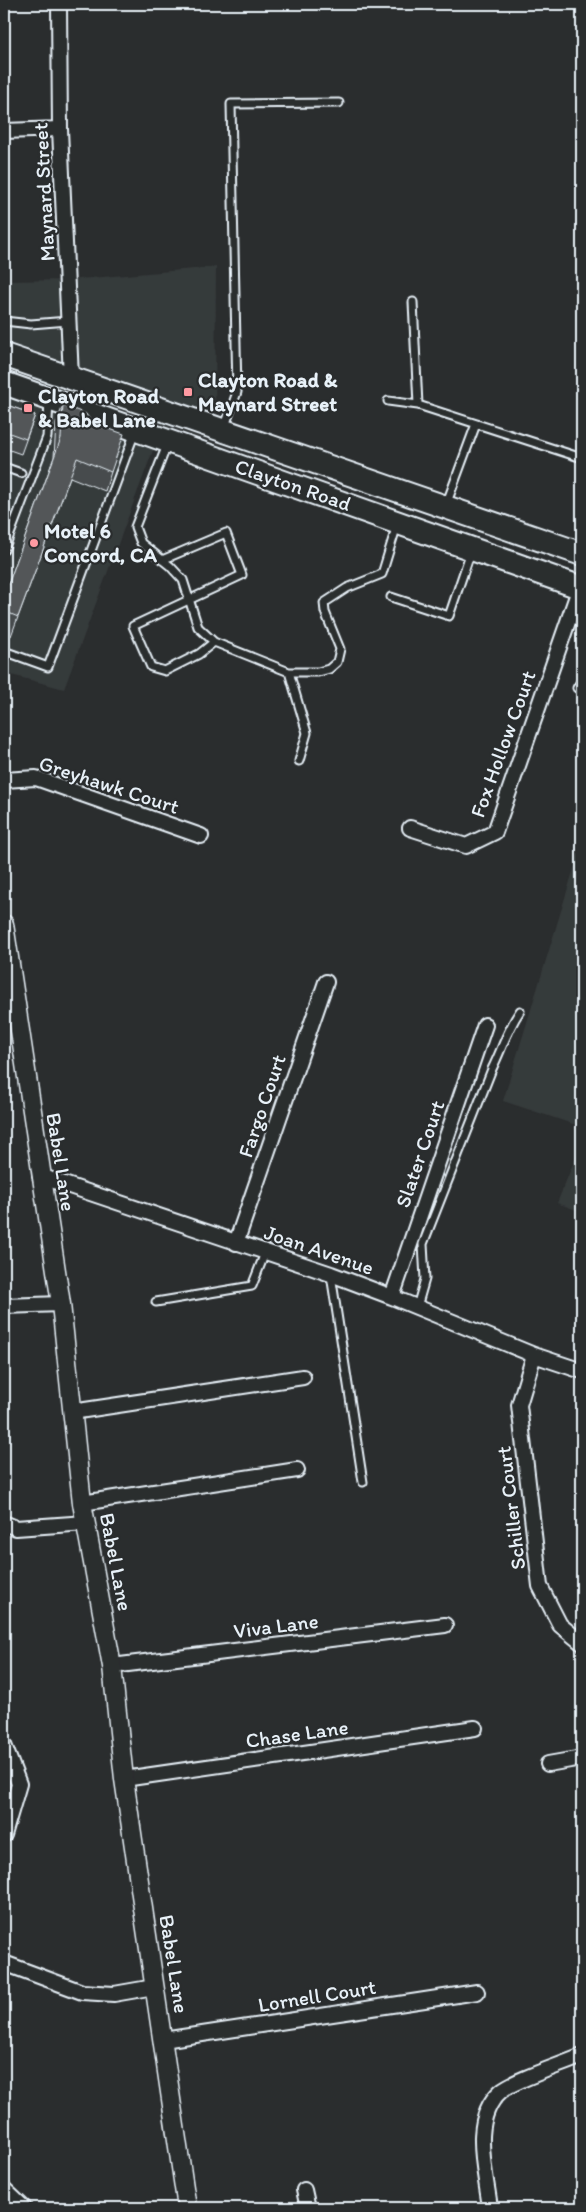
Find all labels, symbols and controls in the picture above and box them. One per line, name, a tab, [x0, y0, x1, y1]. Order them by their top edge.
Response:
street label: Maynard Street	[27, 122, 60, 262]
place label: Clayton Road & Maynard Street	[198, 367, 338, 417]
place label: Clayton Road & Babel Lane	[38, 383, 160, 432]
marker: Clayton Road & Maynard Street	[182, 386, 194, 398]
marker: Clayton Road & Babel Lane	[22, 402, 34, 414]
street label: Clayton Road	[232, 453, 354, 516]
place label: Motel 6 Concord, CA	[44, 518, 157, 567]
marker: Motel 6 Concord, CA	[28, 537, 40, 549]
street label: Fox Hollow Court	[464, 667, 541, 821]
street label: Greyhawk Court	[36, 750, 183, 819]
street label: Fargo Court	[232, 1051, 291, 1161]
street label: Slater Court	[390, 1097, 450, 1211]
street label: Babel Lane	[41, 1111, 82, 1213]
street label: Joan Avenue	[261, 1219, 377, 1280]
street label: Schiller Court	[491, 1445, 530, 1571]
street label: Babel Lane	[95, 1511, 138, 1613]
street label: Viva Lane	[232, 1608, 320, 1643]
street label: Chase Lane	[244, 1714, 350, 1753]
street label: Babel Lane	[154, 1913, 195, 2015]
street label: Lornell Court	[256, 1974, 378, 2017]

